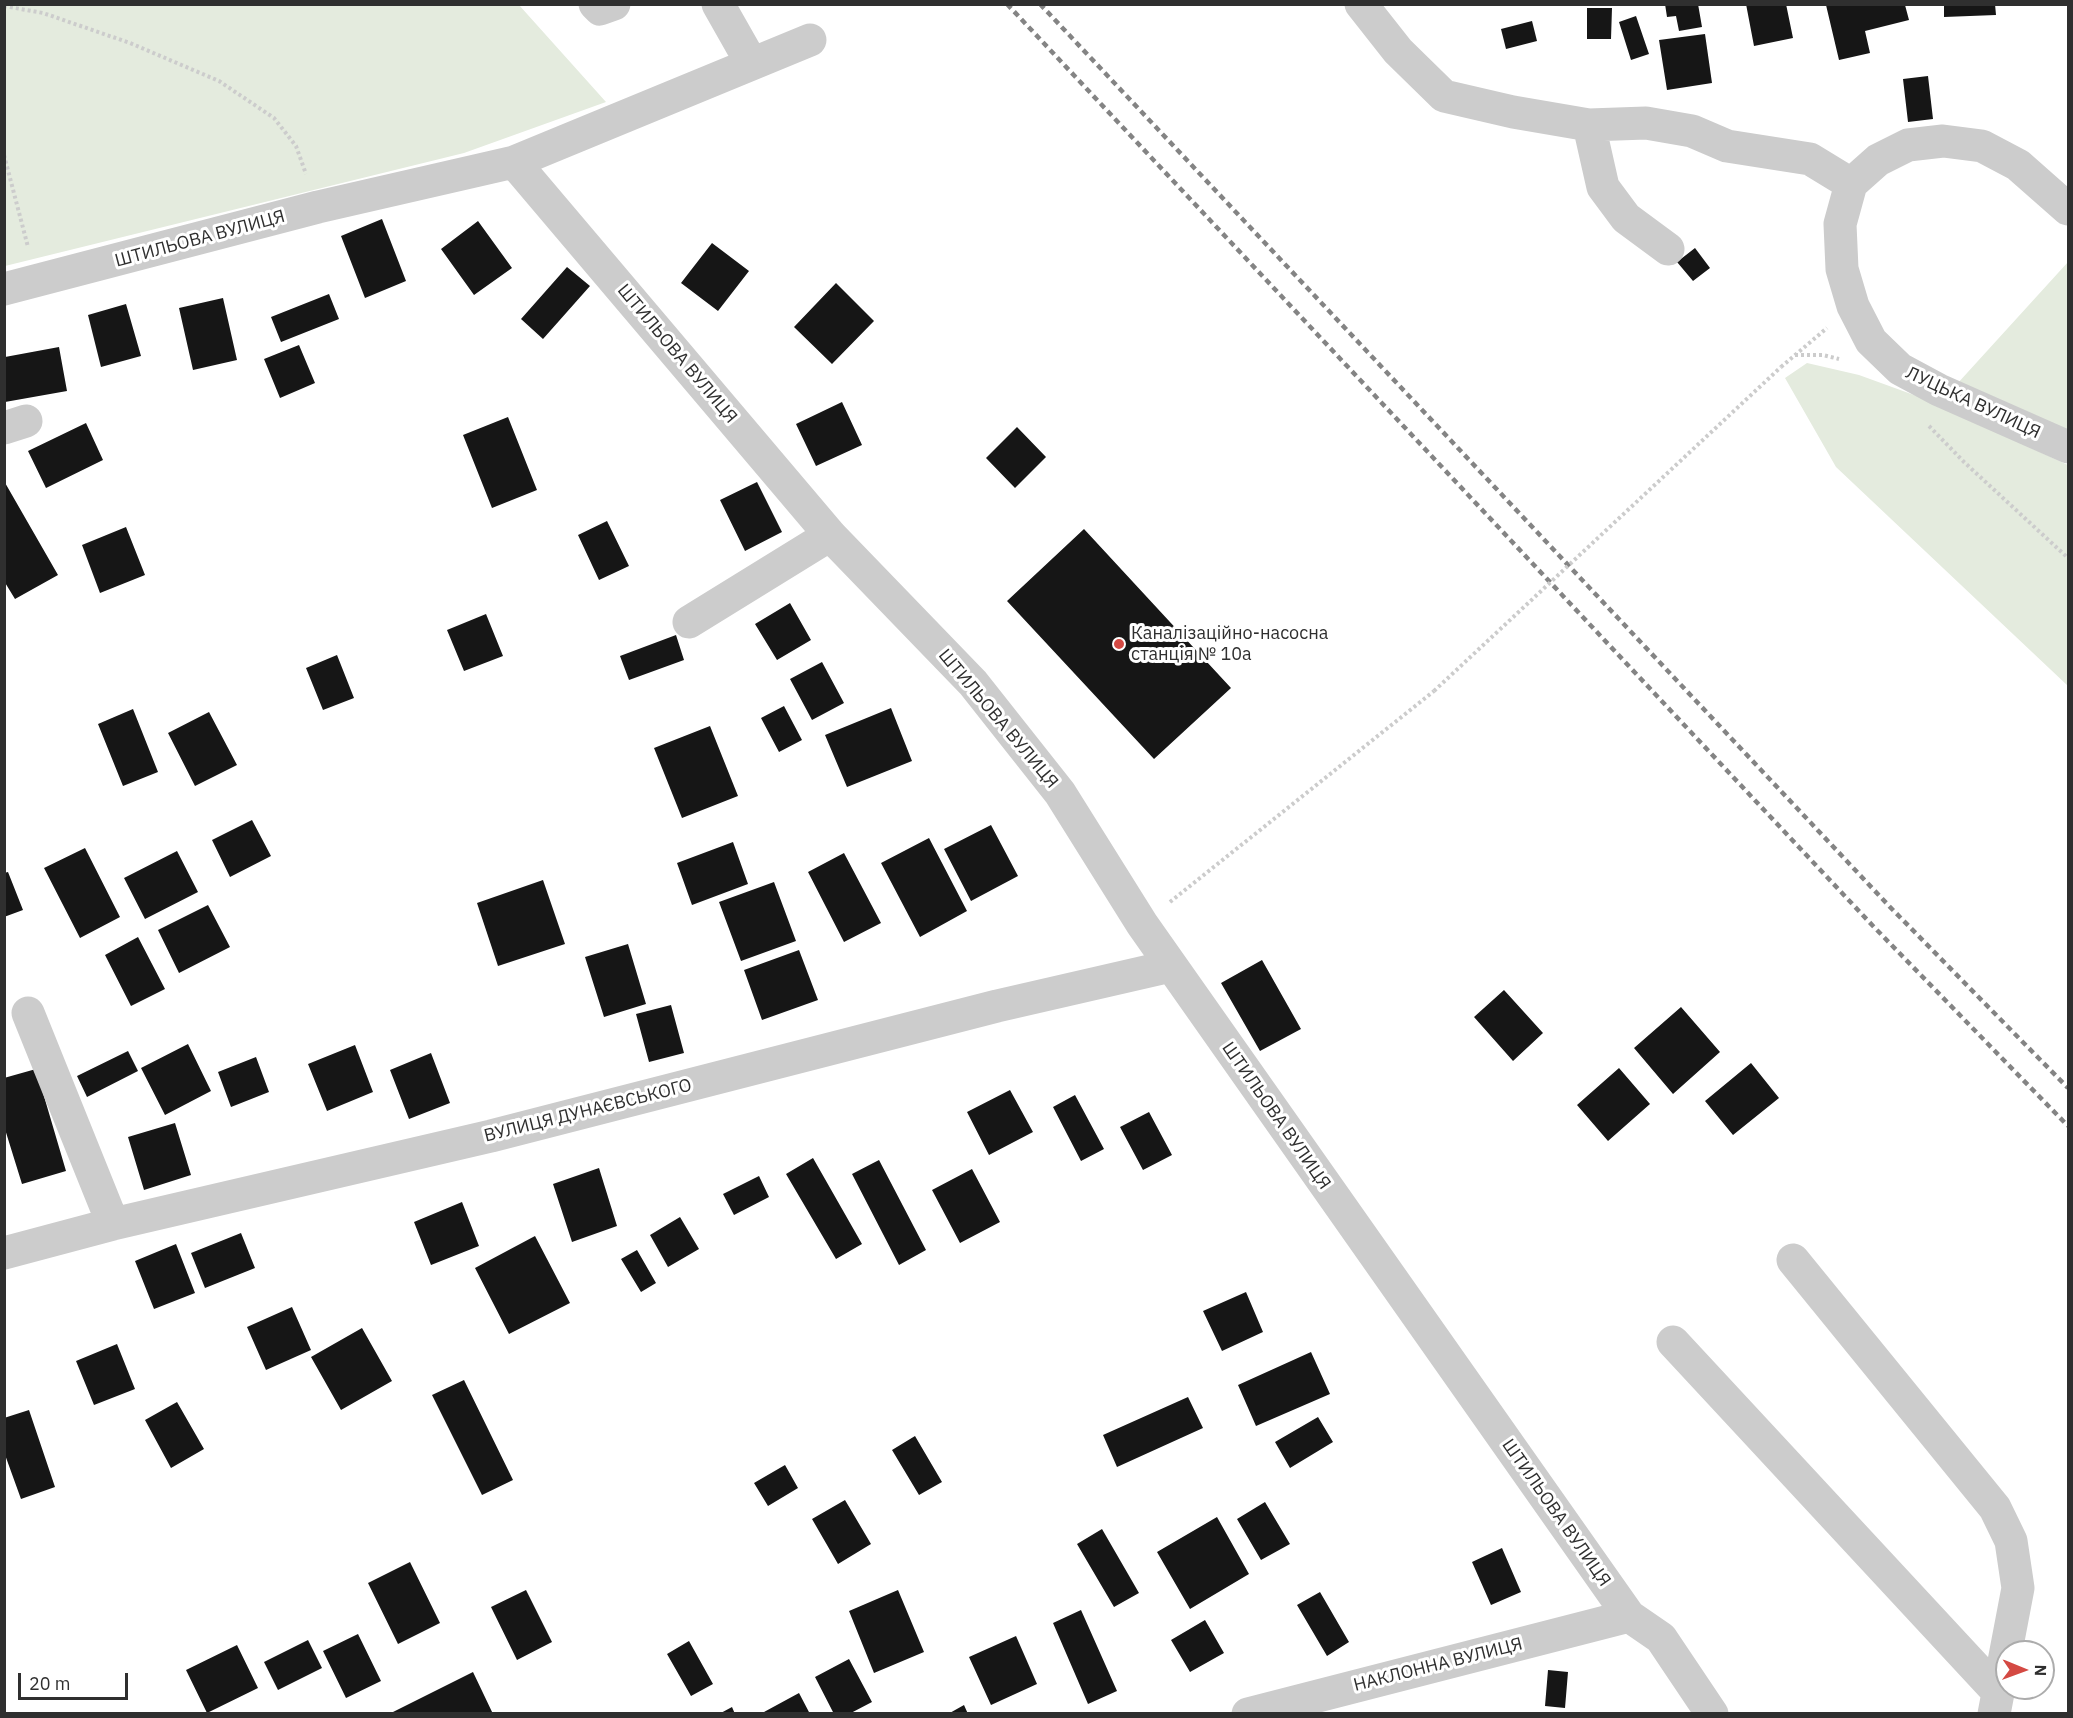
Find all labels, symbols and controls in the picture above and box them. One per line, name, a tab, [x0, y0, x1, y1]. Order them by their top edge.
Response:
street label: ШТИЛЬОВА ВУЛИЦЯ	[113, 206, 287, 272]
street label: ШТИЛЬОВА ВУЛИЦЯ	[613, 280, 741, 428]
street label: ЛУЦЬКА ВУЛИЦЯ	[1902, 362, 2044, 444]
place label: Каналізаційно-насосна станція № 10а	[1131, 623, 1328, 666]
marker: Каналізаційно-насосна станція № 10а	[1112, 637, 1126, 651]
street label: ШТИЛЬОВА ВУЛИЦЯ	[934, 645, 1062, 793]
street label: ШТИЛЬОВА ВУЛИЦЯ	[1217, 1038, 1335, 1194]
street label: ВУЛИЦЯ ДУНАЄВСЬКОГО	[482, 1075, 694, 1147]
street label: ШТИЛЬОВА ВУЛИЦЯ	[1497, 1435, 1615, 1591]
street label: НАКЛОННА ВУЛИЦЯ	[1351, 1634, 1525, 1696]
north arrow	[1995, 1640, 2055, 1700]
scale bar	[21, 1661, 130, 1699]
text: N	[2031, 1664, 2051, 1676]
text: 20 m	[29, 1672, 71, 1695]

